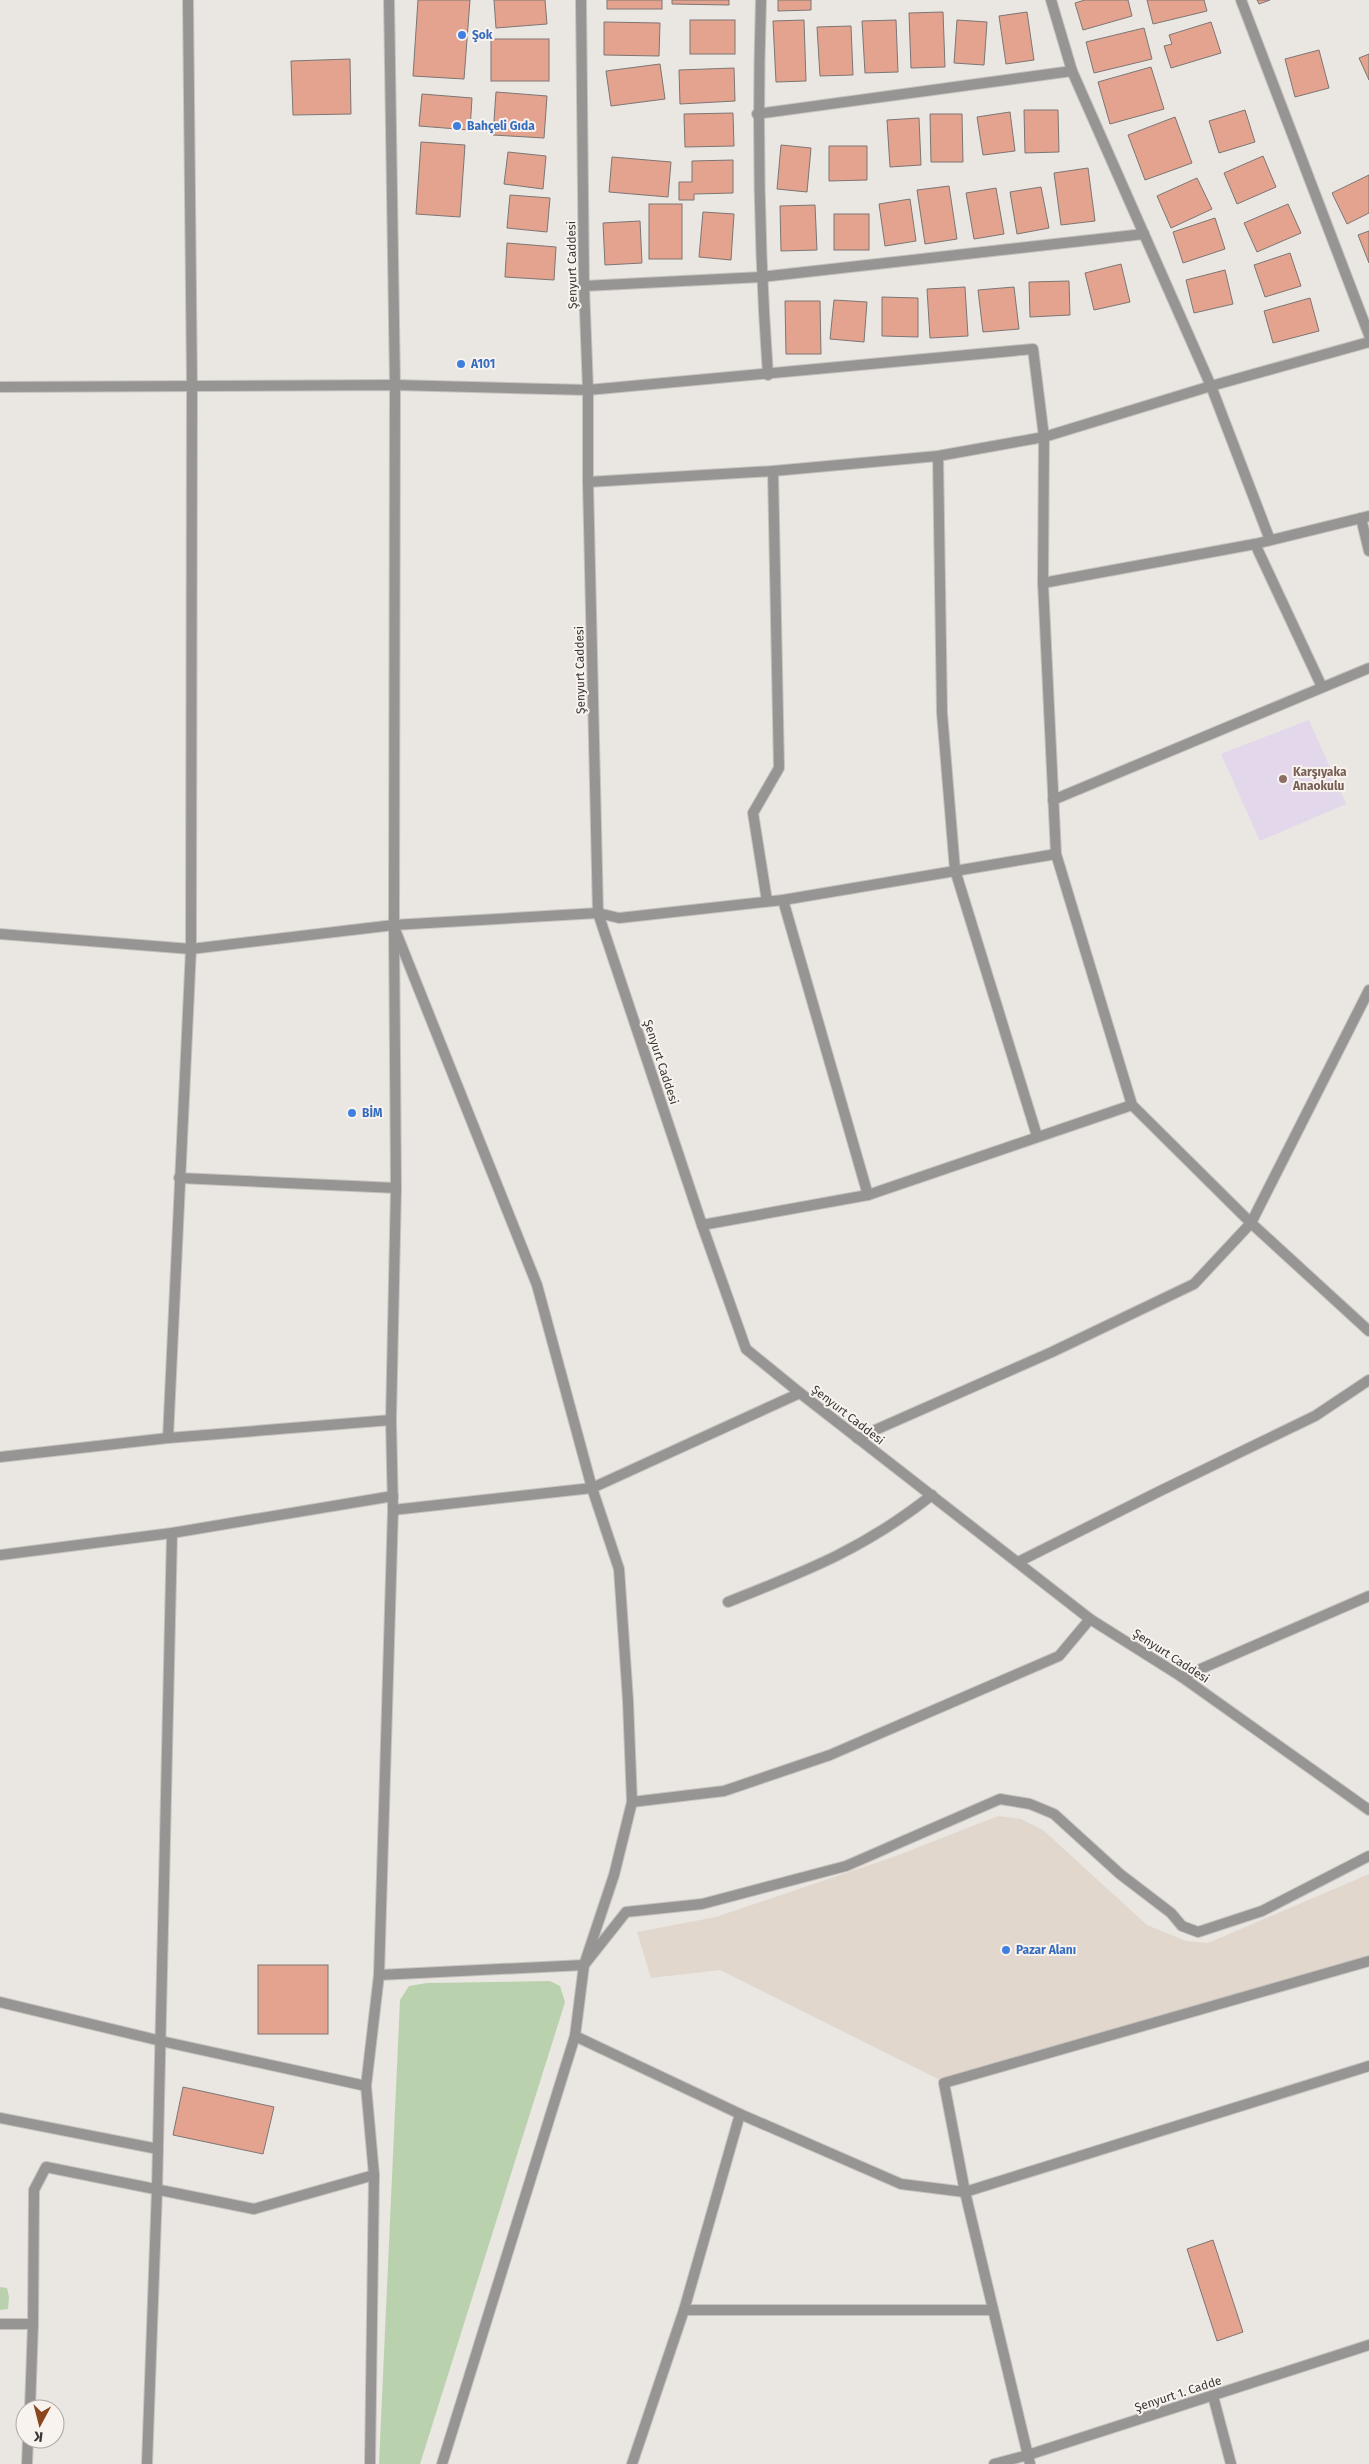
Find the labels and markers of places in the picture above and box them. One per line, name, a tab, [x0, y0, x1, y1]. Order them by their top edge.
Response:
place label: Şok	[472, 28, 493, 43]
marker: Şok	[456, 29, 468, 41]
place label: Bahçeli Gıda	[467, 119, 535, 134]
marker: Bahçeli Gıda	[451, 120, 463, 132]
place label: A101	[470, 357, 495, 371]
marker: A101	[455, 358, 467, 370]
place label: Karşıyaka Anaokulu	[1292, 765, 1347, 793]
marker: Karşıyaka Anaokulu	[1277, 773, 1289, 785]
place label: BİM	[362, 1105, 383, 1120]
marker: BİM	[346, 1107, 358, 1119]
place label: Pazar Alanı	[1016, 1943, 1076, 1957]
marker: Pazar Alanı	[1000, 1944, 1012, 1956]

